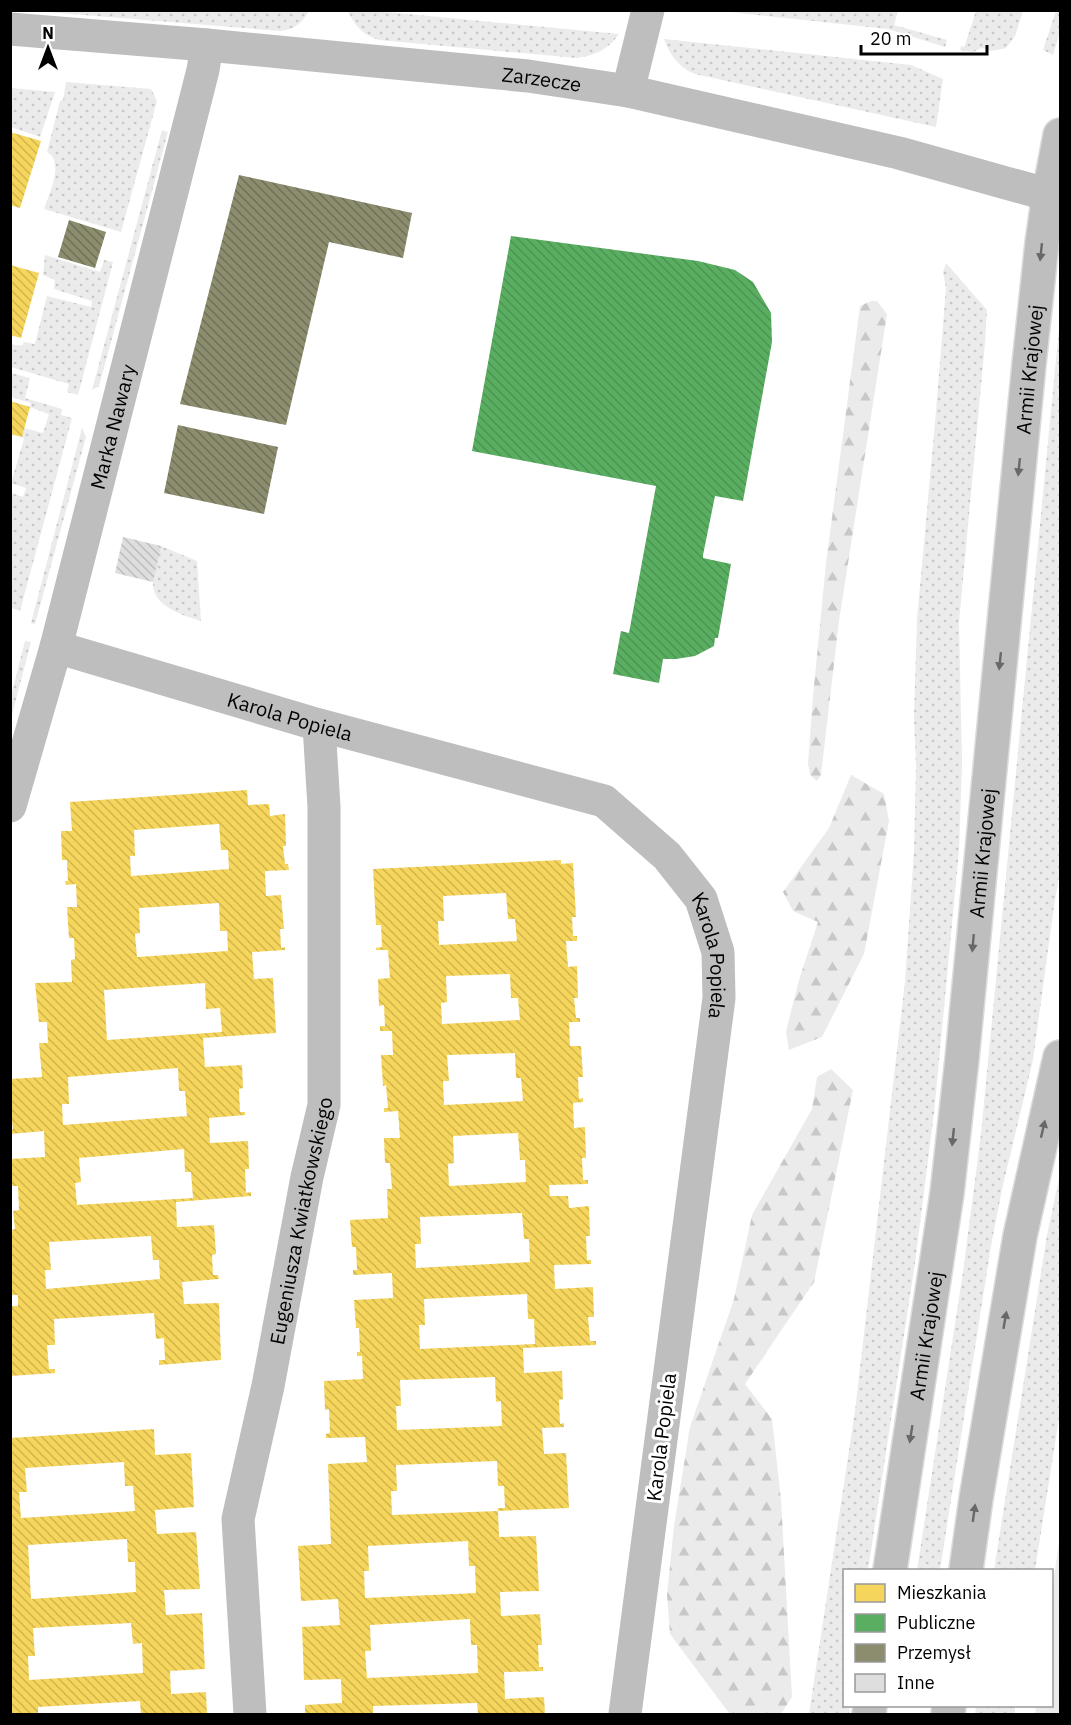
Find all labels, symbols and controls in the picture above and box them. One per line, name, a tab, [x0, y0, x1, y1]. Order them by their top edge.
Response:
north arrow	[18, 18, 78, 78]
scale bar	[861, 18, 987, 56]
text: N	[42, 23, 54, 43]
text: 20 m	[870, 27, 912, 50]
street label: Zarzecze	[501, 60, 583, 97]
one-way arrow	[1037, 243, 1046, 262]
street label: Armii Krajowej	[1009, 303, 1049, 435]
street label: Marka Nawary	[83, 361, 141, 492]
one-way arrow	[1014, 458, 1024, 477]
one-way arrow	[995, 652, 1005, 671]
street label: Karola Popiela	[224, 685, 356, 747]
street label: Armii Krajowej	[962, 787, 1002, 919]
street label: Karola Popiela	[687, 886, 733, 1021]
one-way arrow	[968, 934, 978, 953]
street label: Eugeniusza Kwiatkowskiego	[263, 1097, 338, 1347]
one-way arrow	[1039, 1120, 1049, 1138]
one-way arrow	[948, 1128, 958, 1147]
street label: Armii Krajowej	[902, 1269, 949, 1402]
one-way arrow	[1001, 1310, 1010, 1329]
street label: Karola Popiela	[640, 1371, 682, 1503]
one-way arrow	[906, 1425, 915, 1444]
one-way arrow	[970, 1503, 979, 1522]
legend	[843, 1569, 1053, 1707]
text: Mieszkania	[897, 1581, 987, 1604]
text: Publiczne	[897, 1611, 976, 1634]
text: Przemysł	[897, 1641, 971, 1664]
text: Inne	[897, 1671, 935, 1694]

